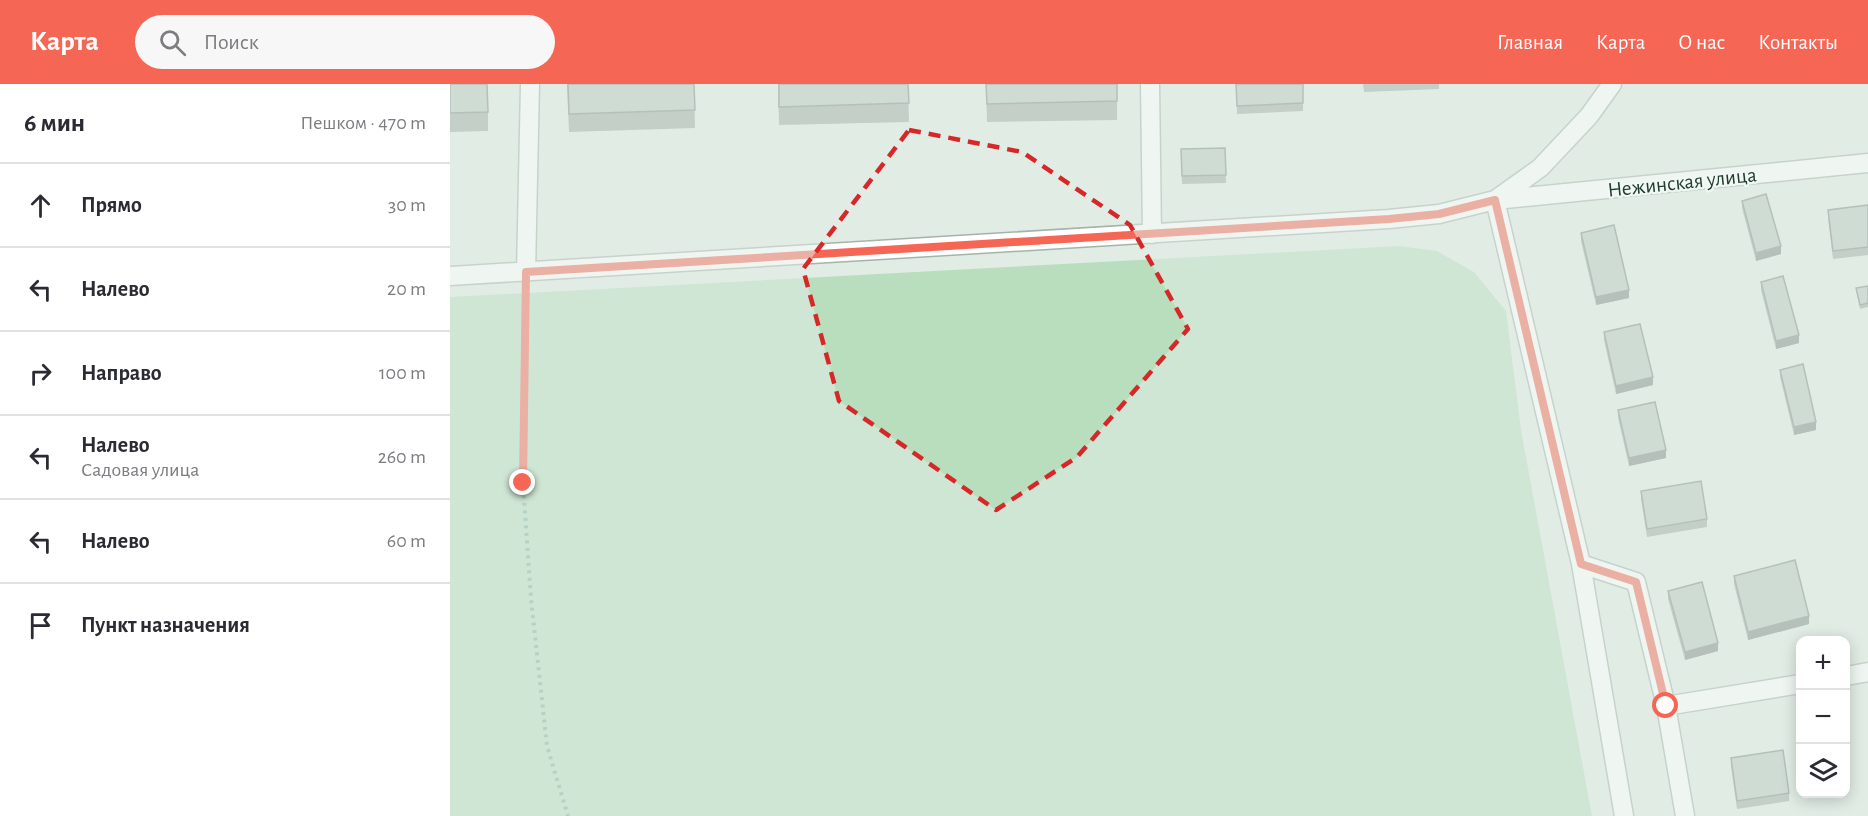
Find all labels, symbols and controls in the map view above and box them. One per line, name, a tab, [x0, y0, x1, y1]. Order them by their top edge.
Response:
search box	[135, 15, 555, 69]
icon: search	[156, 26, 189, 59]
text: Карта	[30, 28, 99, 56]
text: Поиск	[204, 31, 259, 53]
text: Главная	[1497, 32, 1563, 53]
text: Карта	[1596, 32, 1645, 53]
text: О нас	[1678, 32, 1725, 53]
text: Контакты	[1758, 32, 1838, 53]
text: 6 мин	[24, 110, 85, 136]
text: Пешком · 470 m	[300, 113, 426, 133]
street label: Нежинская улица	[1606, 164, 1758, 201]
icon: ahead	[24, 189, 57, 222]
text: Прямо	[81, 194, 142, 216]
text: 30 m	[388, 195, 426, 215]
icon: left	[24, 273, 57, 306]
text: Налево	[81, 278, 150, 300]
text: 20 m	[387, 279, 426, 299]
icon: right	[24, 357, 57, 390]
text: Направо	[81, 362, 162, 384]
text: 100 m	[379, 363, 426, 383]
text: Налево	[81, 434, 150, 456]
icon: left	[24, 441, 57, 474]
text: 260 m	[378, 447, 426, 467]
text: Садовая улица	[81, 460, 199, 480]
route end	[509, 469, 535, 495]
icon: left	[24, 525, 57, 558]
text: Налево	[81, 530, 150, 552]
text: 60 m	[387, 531, 426, 551]
icon: arrive	[24, 609, 57, 642]
text: Пункт назначения	[81, 614, 250, 636]
map controls	[1796, 636, 1850, 798]
button: +	[1796, 636, 1850, 690]
button: −	[1796, 690, 1850, 744]
route start	[1652, 692, 1678, 718]
button: layers	[1796, 744, 1850, 798]

